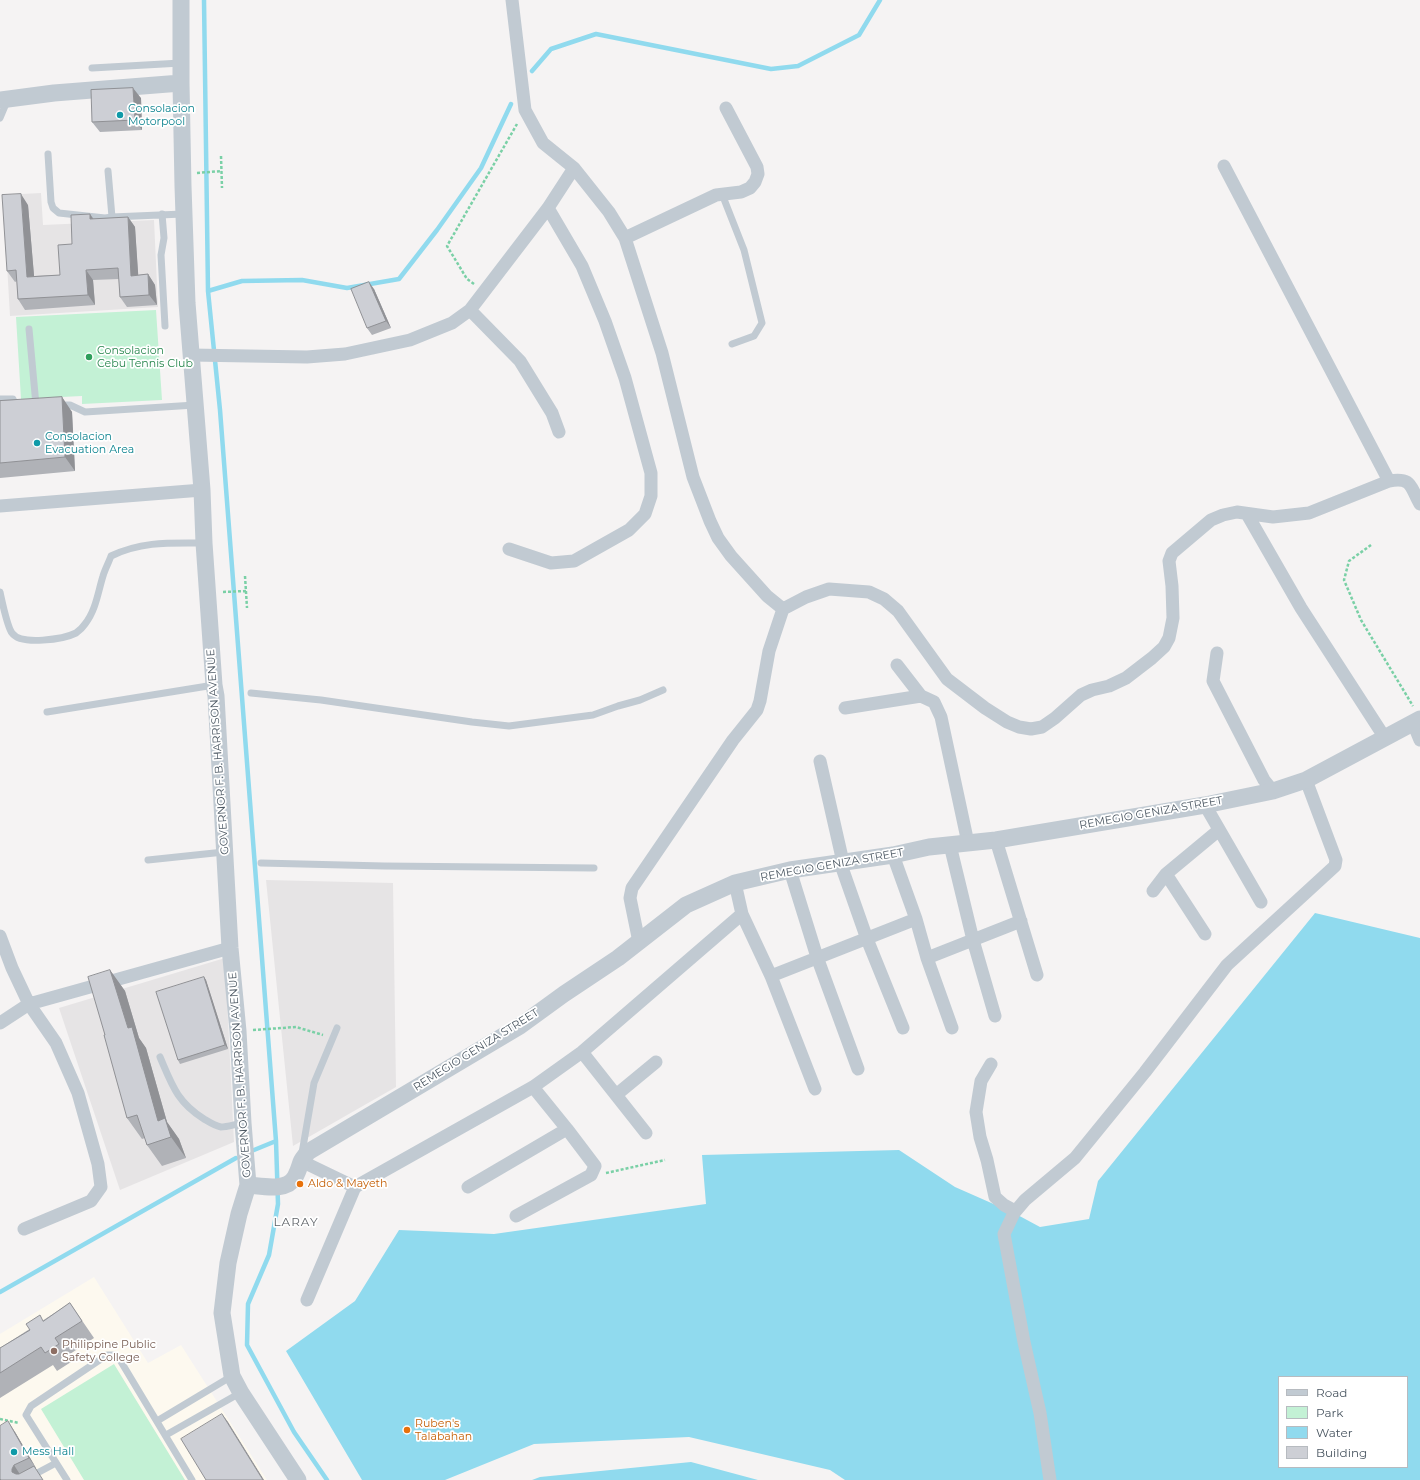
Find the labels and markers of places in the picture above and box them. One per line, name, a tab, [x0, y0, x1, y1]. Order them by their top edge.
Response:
place label: Consolacion Motorpool	[128, 102, 195, 128]
marker: Consolacion Motorpool	[115, 110, 125, 120]
place label: Consolacion Cebu Tennis Club	[97, 344, 193, 370]
marker: Consolacion Cebu Tennis Club	[84, 352, 94, 362]
place label: Consolacion Evacuation Area	[45, 430, 134, 456]
marker: Consolacion Evacuation Area	[32, 438, 42, 448]
place label: Aldo & Mayeth	[308, 1177, 387, 1191]
marker: Aldo & Mayeth	[295, 1179, 305, 1189]
place label: Philippine Public Safety College	[62, 1338, 156, 1364]
marker: Philippine Public Safety College	[49, 1346, 59, 1356]
place label: Ruben's Talabahan	[415, 1417, 472, 1443]
marker: Ruben's Talabahan	[402, 1425, 412, 1435]
place label: Mess Hall	[22, 1445, 74, 1459]
marker: Mess Hall	[9, 1447, 19, 1457]

